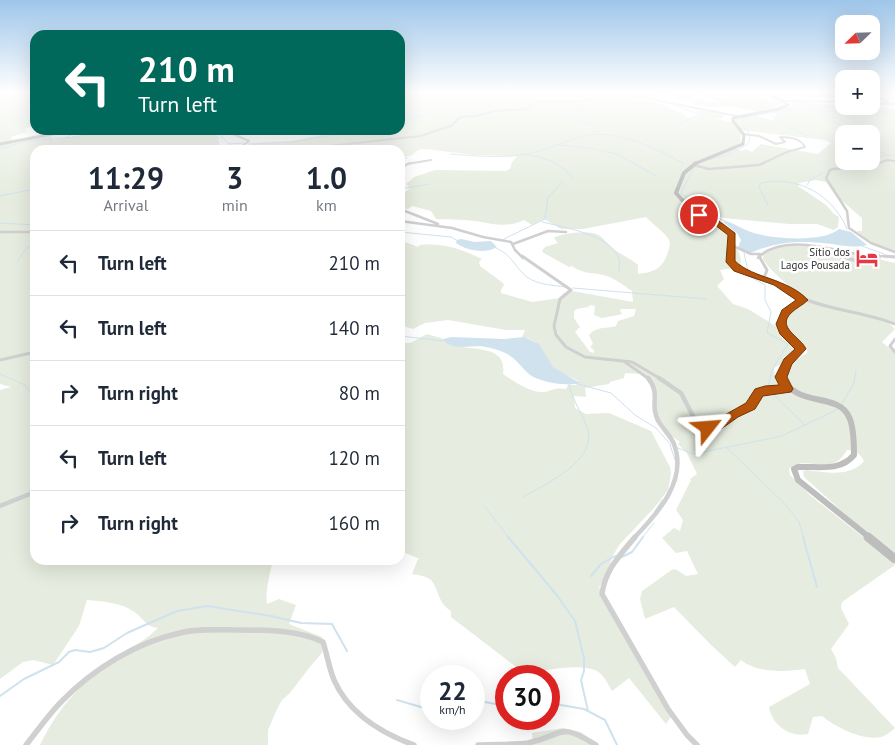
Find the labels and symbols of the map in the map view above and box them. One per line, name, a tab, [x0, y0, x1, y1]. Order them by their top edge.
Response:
north arrow	[835, 15, 880, 60]
pin	[678, 194, 720, 236]
place label: Sítio dos Lagos Pousada	[781, 245, 850, 272]
hotel icon: Sítio dos Lagos Pousada	[854, 245, 880, 271]
position arrow	[681, 401, 733, 453]
speed limit sign: 30	[495, 665, 560, 730]

